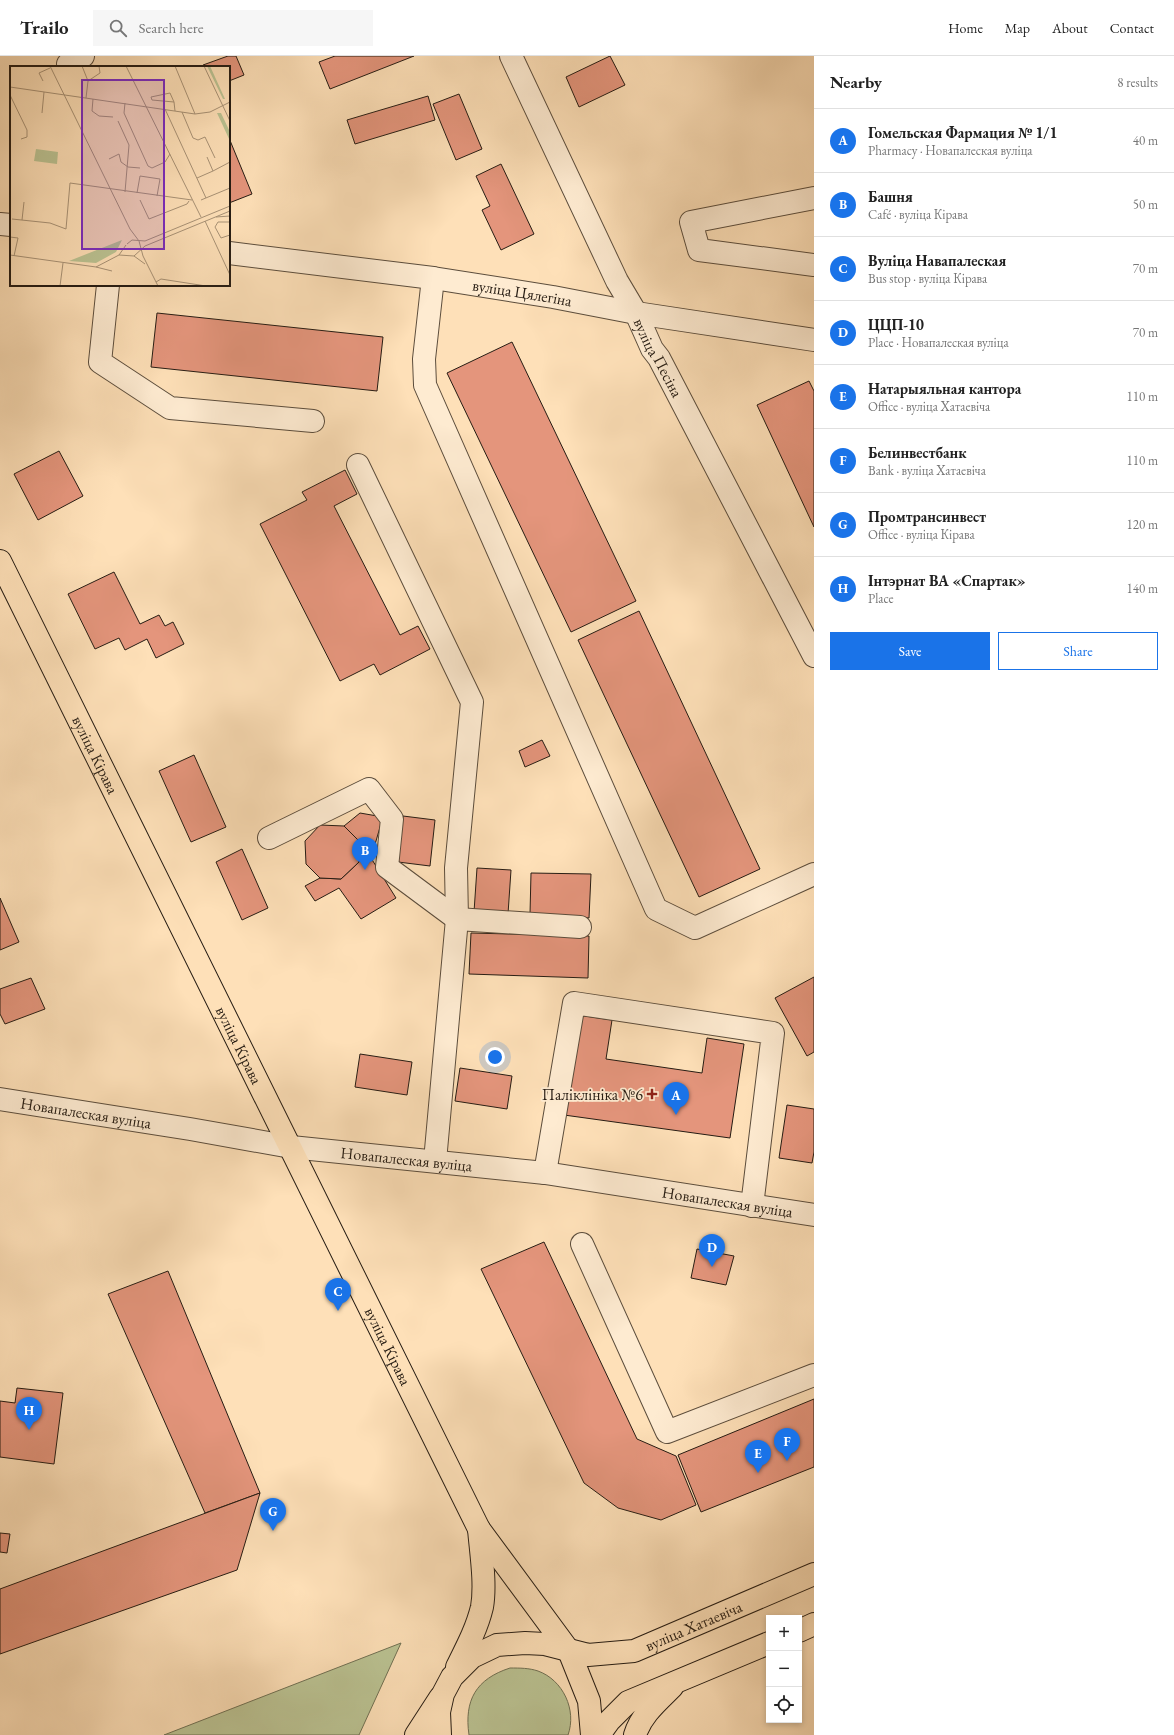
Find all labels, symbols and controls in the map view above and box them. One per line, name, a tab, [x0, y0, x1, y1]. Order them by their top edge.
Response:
search box	[93, 10, 373, 46]
text: Trailo	[20, 15, 69, 40]
icon: search	[107, 17, 129, 39]
text: Search here	[139, 18, 204, 37]
text: Home	[948, 19, 983, 37]
text: Map	[1005, 19, 1030, 37]
text: About	[1052, 19, 1088, 37]
text: Contact	[1110, 19, 1154, 37]
inset map	[10, 66, 230, 286]
text: Nearby	[830, 71, 882, 93]
text: 8 results	[1117, 74, 1158, 91]
text: Гомельская Фармация № 1/1	[868, 123, 1057, 142]
text: A	[838, 132, 848, 149]
text: 40 m	[1133, 132, 1158, 149]
text: Pharmacy · Новапалеская вуліца	[868, 142, 1033, 159]
text: Башня	[868, 187, 913, 206]
text: B	[839, 196, 847, 213]
text: 50 m	[1133, 196, 1158, 213]
text: Café · вуліца Кірава	[868, 206, 968, 223]
text: Вуліца Навапалеская	[868, 251, 1006, 270]
text: C	[838, 260, 848, 277]
text: 70 m	[1133, 260, 1158, 277]
text: Bus stop · вуліца Кірава	[868, 270, 987, 287]
street label: вуліца Цялегіна	[471, 274, 574, 312]
street label: вуліца Песіна	[629, 315, 688, 402]
text: ЦЦП-10	[868, 315, 924, 334]
text: D	[838, 324, 848, 341]
text: 70 m	[1133, 324, 1158, 341]
text: Place · Новапалеская вуліца	[868, 334, 1009, 351]
text: Натарыяльная кантора	[868, 379, 1021, 398]
text: E	[839, 388, 847, 405]
text: 110 m	[1127, 388, 1158, 405]
text: Office · вуліца Хатаевіча	[868, 398, 990, 415]
text: Белинвестбанк	[868, 443, 967, 462]
text: F	[839, 452, 847, 469]
text: 110 m	[1127, 452, 1158, 469]
text: Bank · вуліца Хатаевіча	[868, 462, 986, 479]
text: Промтрансинвест	[868, 507, 986, 526]
text: G	[838, 516, 848, 533]
text: 120 m	[1127, 516, 1158, 533]
text: Office · вуліца Кірава	[868, 526, 975, 543]
text: Інтэрнат ВА «Спартак»	[868, 571, 1025, 590]
text: H	[838, 580, 848, 597]
text: 140 m	[1127, 580, 1158, 597]
text: Place	[868, 590, 894, 607]
button: Save	[830, 632, 990, 670]
button: Share	[998, 632, 1158, 670]
street label: вуліца Кірава	[67, 712, 124, 798]
pin: B	[352, 837, 378, 870]
street label: вуліца Кірава	[211, 1003, 268, 1088]
your location	[485, 1047, 505, 1067]
pin: A	[663, 1082, 689, 1115]
place label: Паліклініка №6	[542, 1084, 643, 1105]
marker: Паліклініка №6	[646, 1088, 658, 1100]
street label: Новапалеская вуліца	[19, 1092, 153, 1134]
street label: Новапалеская вуліца	[340, 1142, 474, 1177]
street label: Новапалеская вуліца	[661, 1181, 795, 1223]
pin: D	[699, 1234, 725, 1267]
pin: C	[325, 1278, 351, 1311]
street label: вуліца Кірава	[360, 1304, 417, 1390]
pin: H	[16, 1397, 42, 1430]
pin: F	[774, 1428, 800, 1461]
pin: E	[745, 1440, 771, 1473]
pin: G	[260, 1498, 286, 1531]
street label: вуліца Хатаевіча	[642, 1596, 746, 1656]
map controls	[766, 1615, 802, 1723]
button: +	[766, 1615, 802, 1651]
button: −	[766, 1651, 802, 1687]
button: locate	[766, 1687, 802, 1723]

